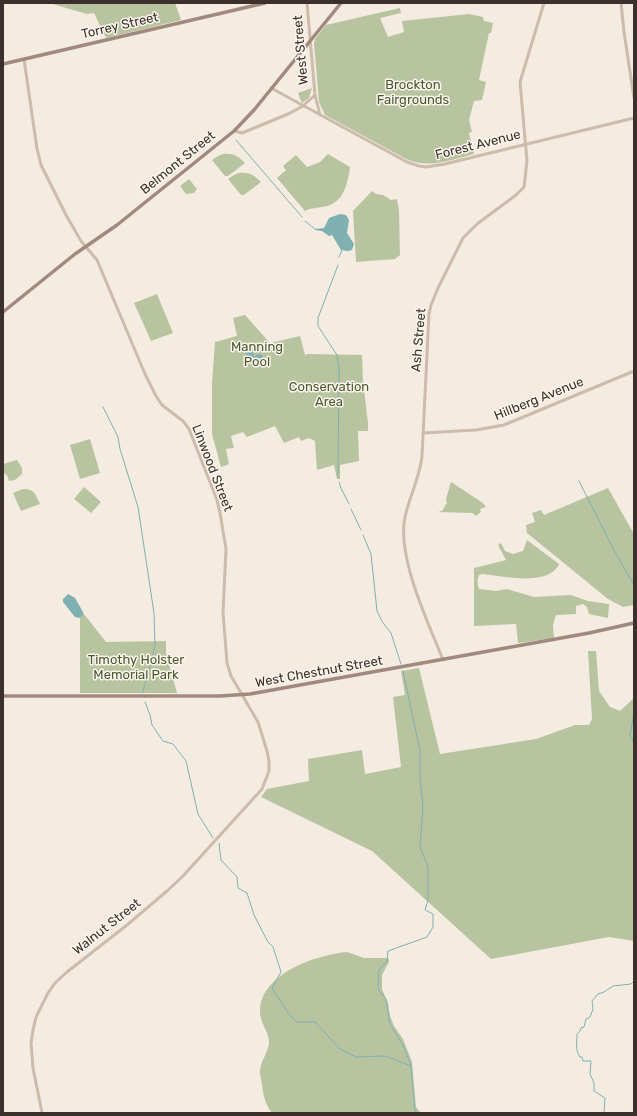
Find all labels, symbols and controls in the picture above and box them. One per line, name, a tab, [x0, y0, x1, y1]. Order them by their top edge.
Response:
street label: Torrey Street	[80, 10, 160, 42]
street label: West Street	[290, 15, 312, 85]
park label: Brockton Fairgrounds	[377, 77, 449, 108]
street label: Forest Avenue	[434, 127, 522, 163]
street label: Belmont Street	[137, 128, 219, 198]
street label: Ash Street	[408, 307, 430, 373]
park label: Manning Pool	[231, 339, 283, 370]
street label: Hillberg Avenue	[492, 374, 586, 424]
park label: Conservation Area	[289, 379, 369, 410]
street label: Linwood Street	[188, 422, 236, 514]
park label: Timothy Holster Memorial Park	[88, 652, 184, 683]
street label: West Chestnut Street	[254, 653, 384, 691]
street label: Walnut Street	[70, 896, 144, 958]

